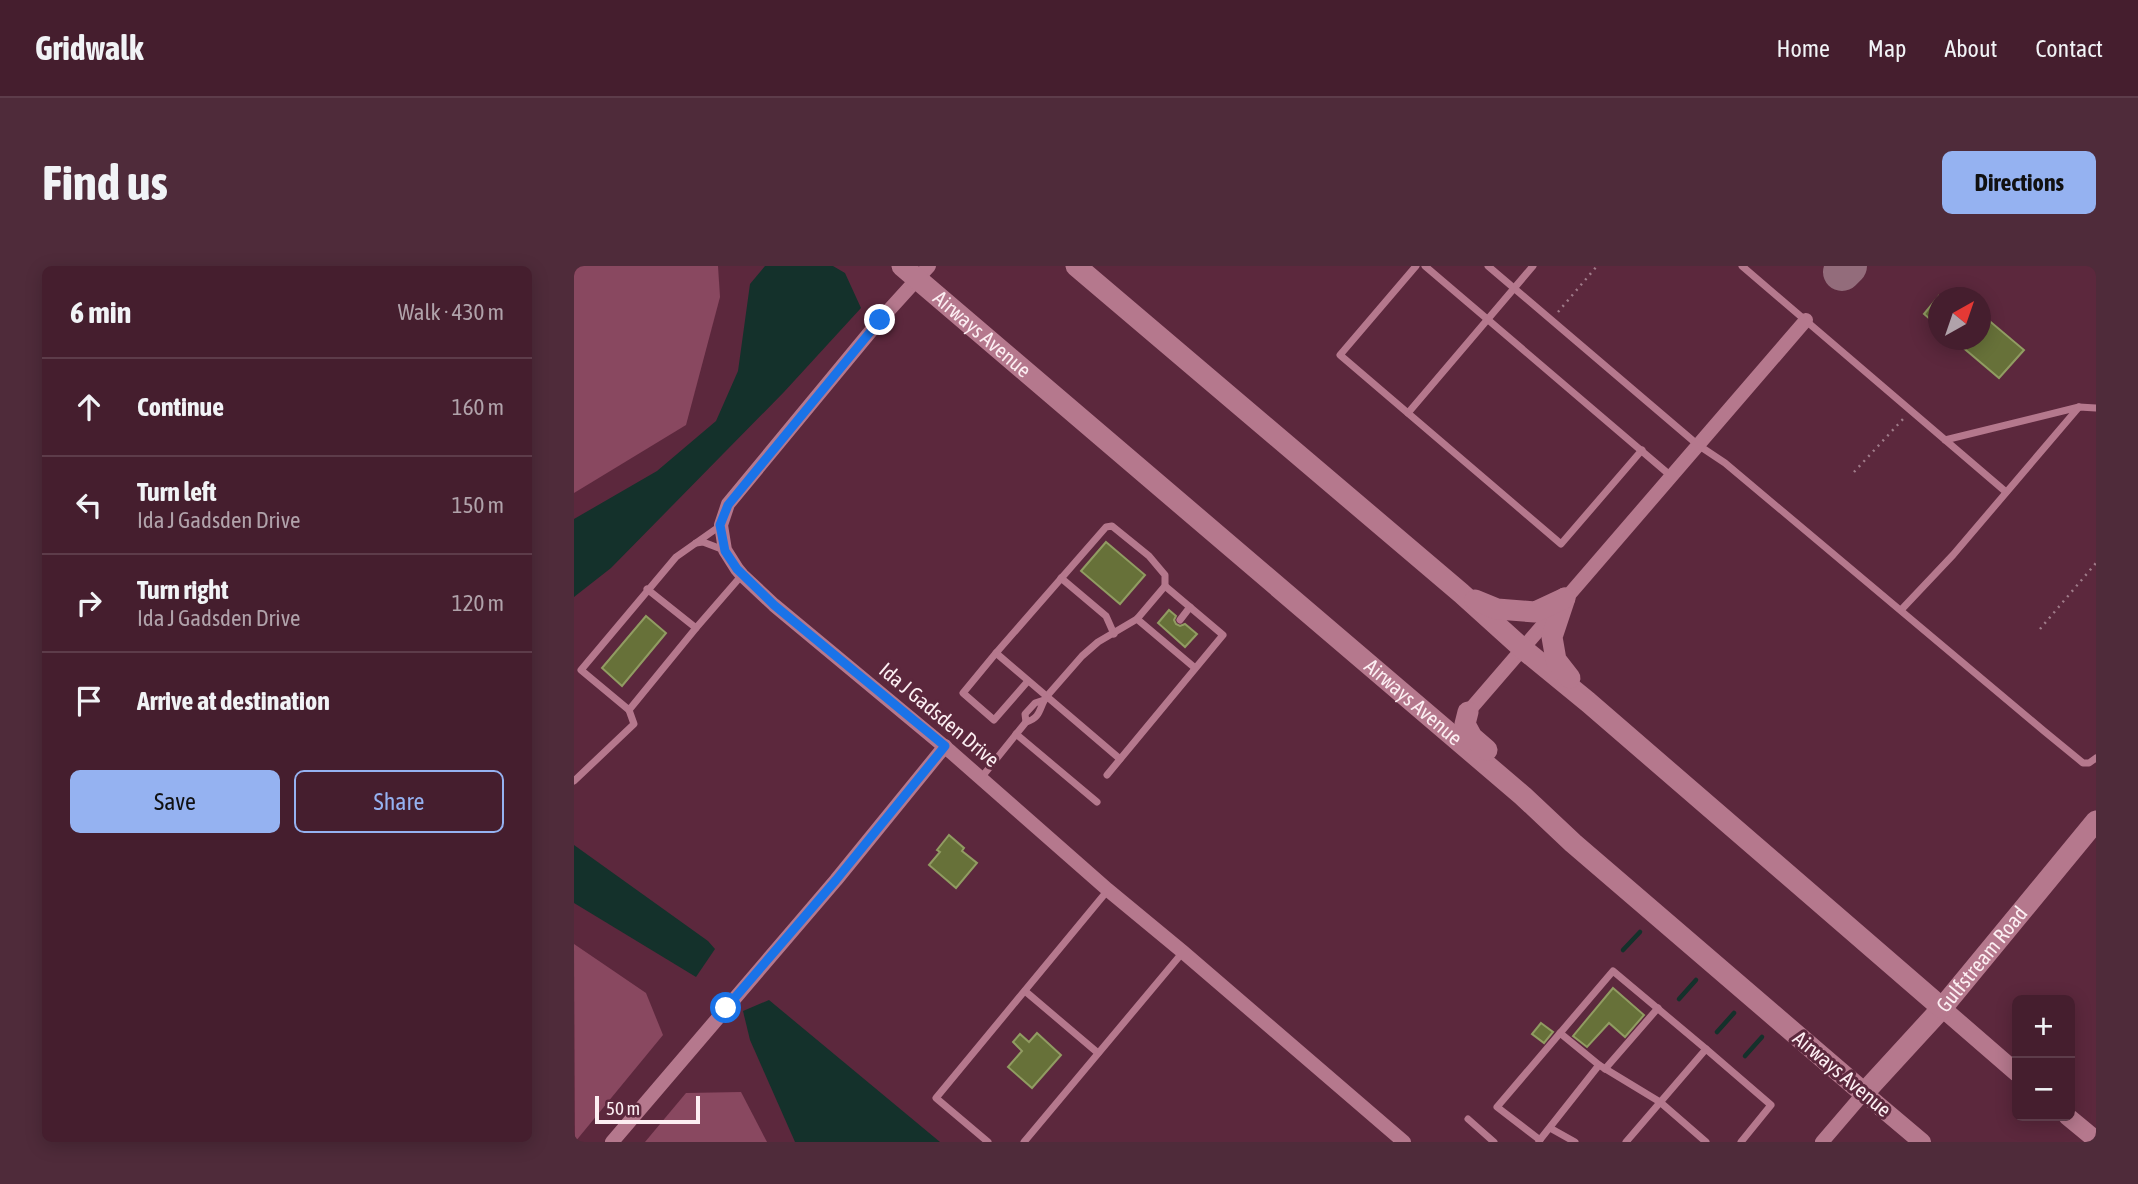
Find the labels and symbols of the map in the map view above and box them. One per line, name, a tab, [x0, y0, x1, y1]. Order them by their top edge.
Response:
street label: Airways Avenue	[929, 285, 1036, 382]
north arrow	[1928, 287, 1991, 350]
route end	[864, 304, 895, 335]
street label: Airways Avenue	[1360, 653, 1467, 750]
street label: Ida J Gadsden Drive	[875, 657, 1004, 771]
street label: Gulfstream Road	[1931, 901, 2032, 1016]
route start	[710, 992, 741, 1023]
street label: Airways Avenue	[1789, 1025, 1897, 1121]
scale bar	[595, 1093, 700, 1125]

